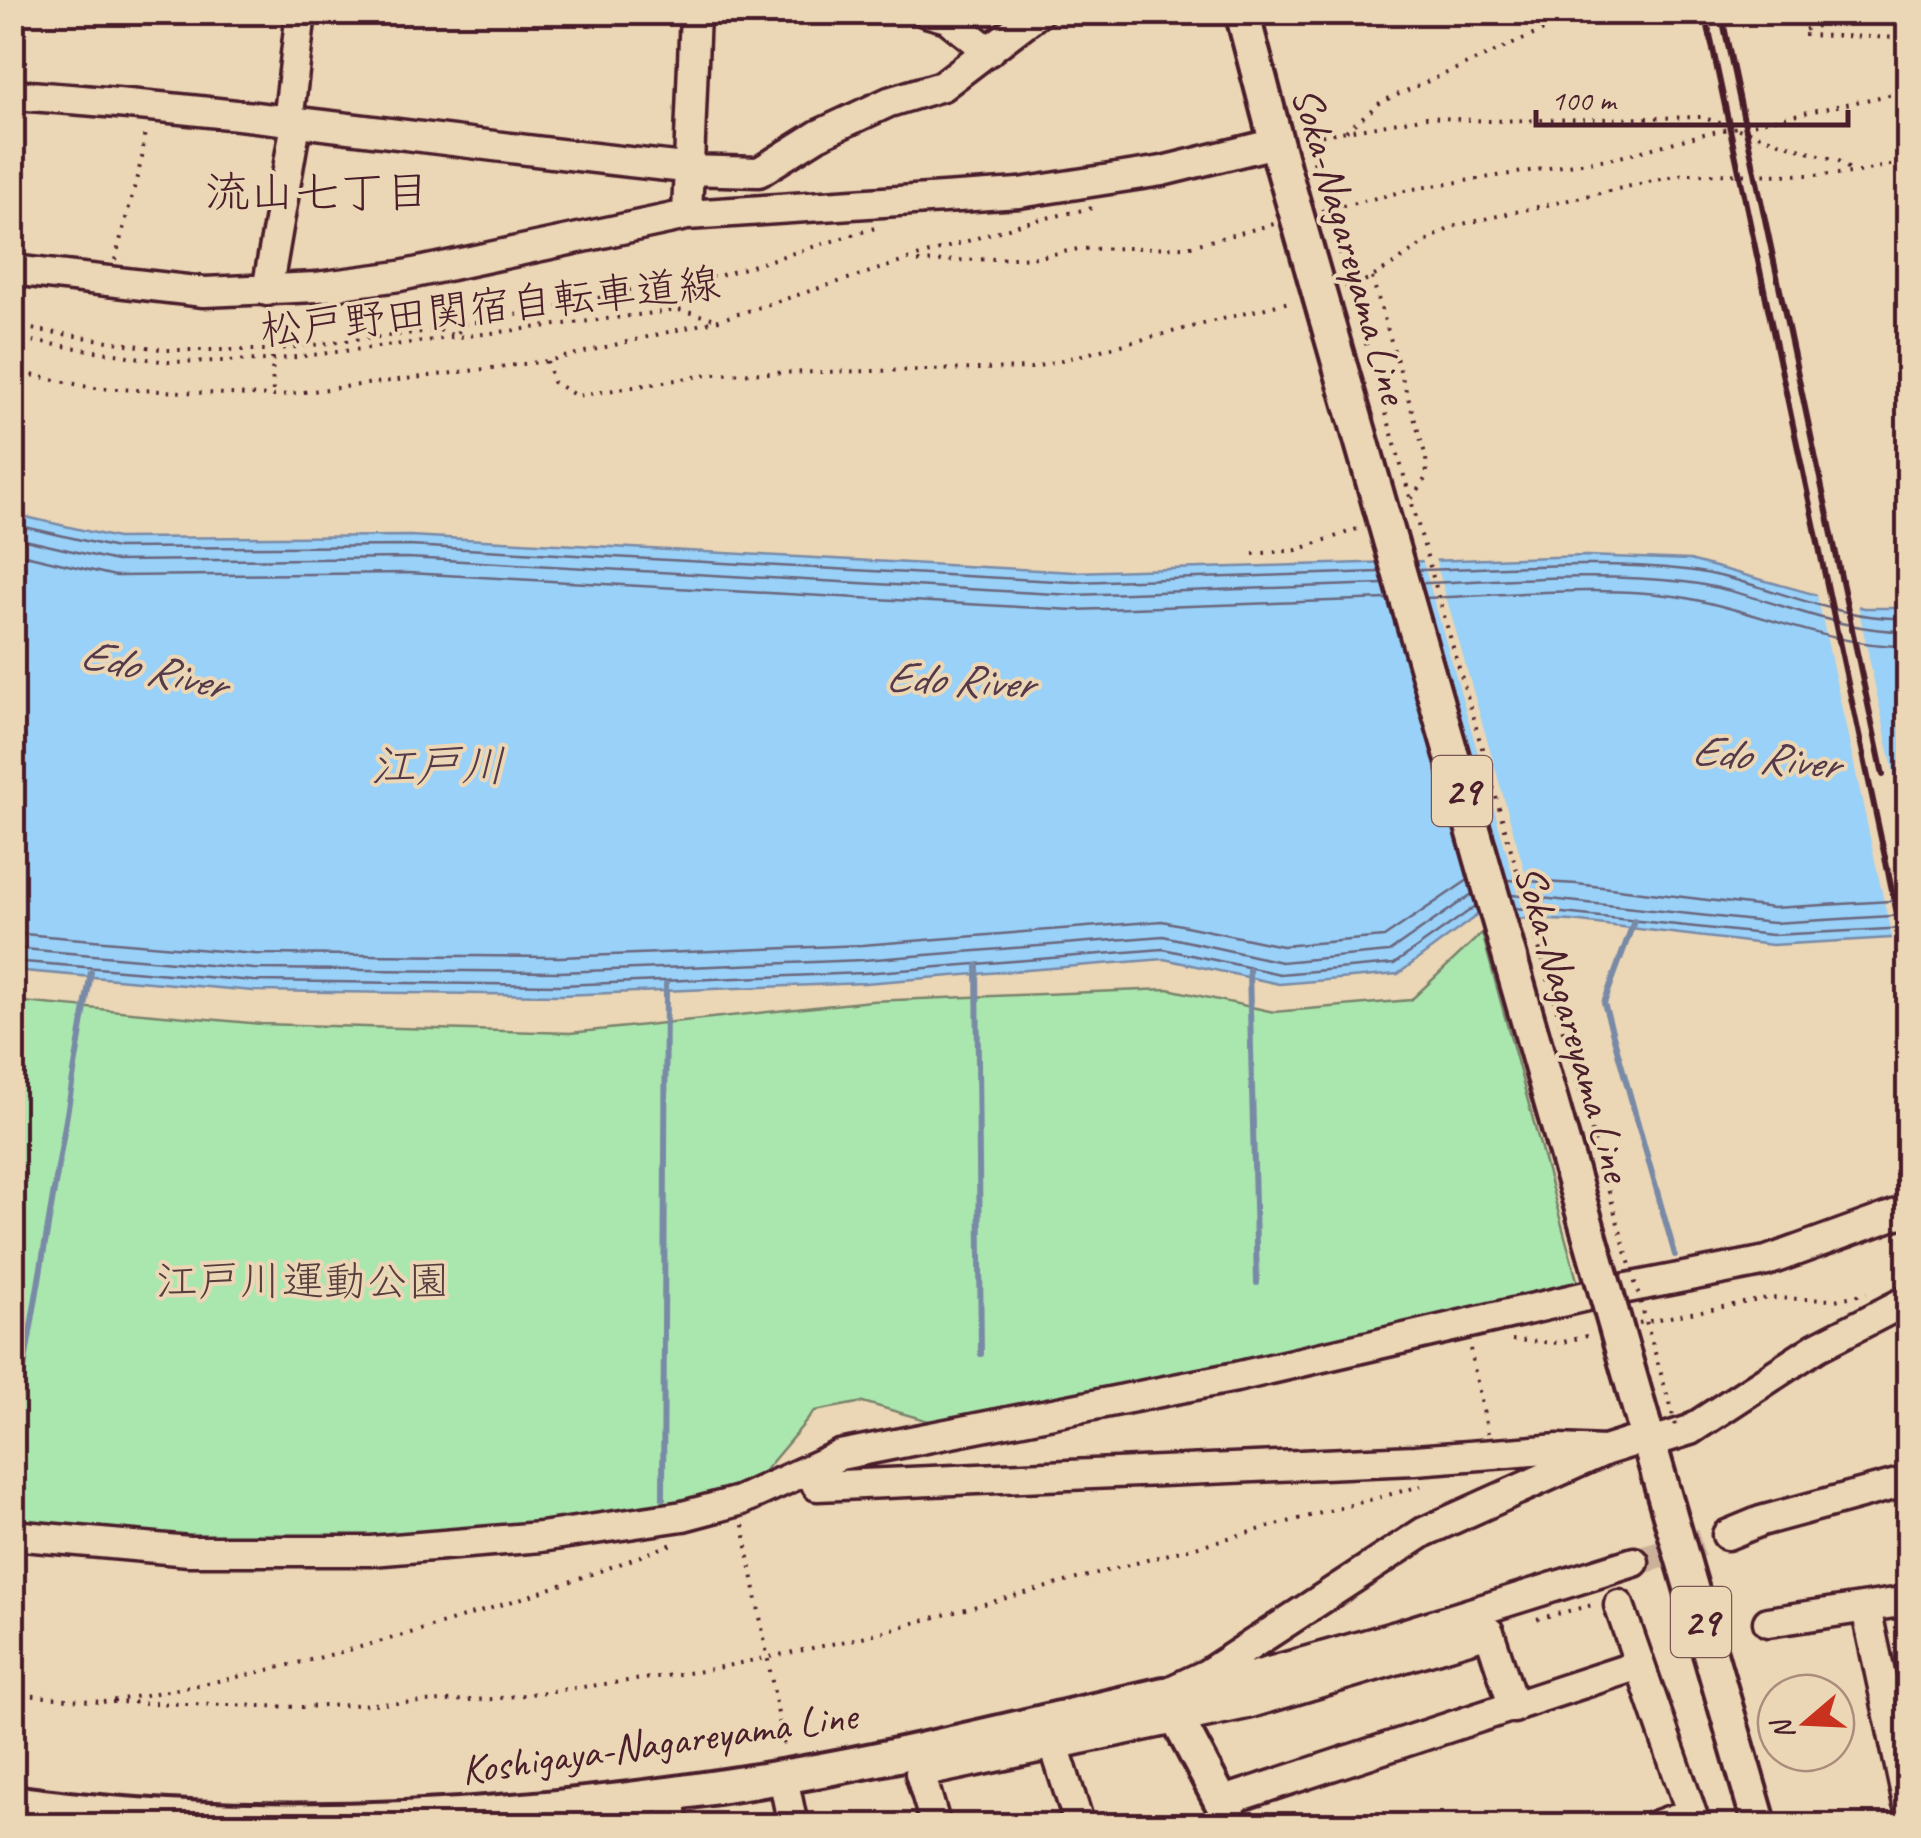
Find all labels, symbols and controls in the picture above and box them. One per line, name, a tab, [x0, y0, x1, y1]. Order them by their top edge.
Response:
scale bar	[1536, 65, 1848, 127]
street label: Soka-Nagareyama Line	[1280, 81, 1421, 412]
text: 100 m	[1551, 81, 1618, 119]
district label: 流山七丁目	[204, 164, 430, 221]
street label: 松戸野田関宿自転車道線	[257, 256, 723, 358]
water label: Edo River	[75, 625, 237, 715]
water label: Edo River	[884, 648, 1040, 713]
water label: Edo River	[1689, 721, 1848, 794]
water label: 江戸川	[370, 738, 506, 795]
road number: 29	[1432, 756, 1492, 826]
street label: Soka-Nagareyama Line	[1503, 859, 1644, 1190]
park label: 江戸川運動公園	[156, 1255, 450, 1308]
road number: 29	[1671, 1587, 1731, 1657]
north arrow	[1756, 1673, 1856, 1773]
street label: Koshigaya-Nagareyama Line	[458, 1689, 863, 1797]
text: N	[1762, 1713, 1802, 1745]

